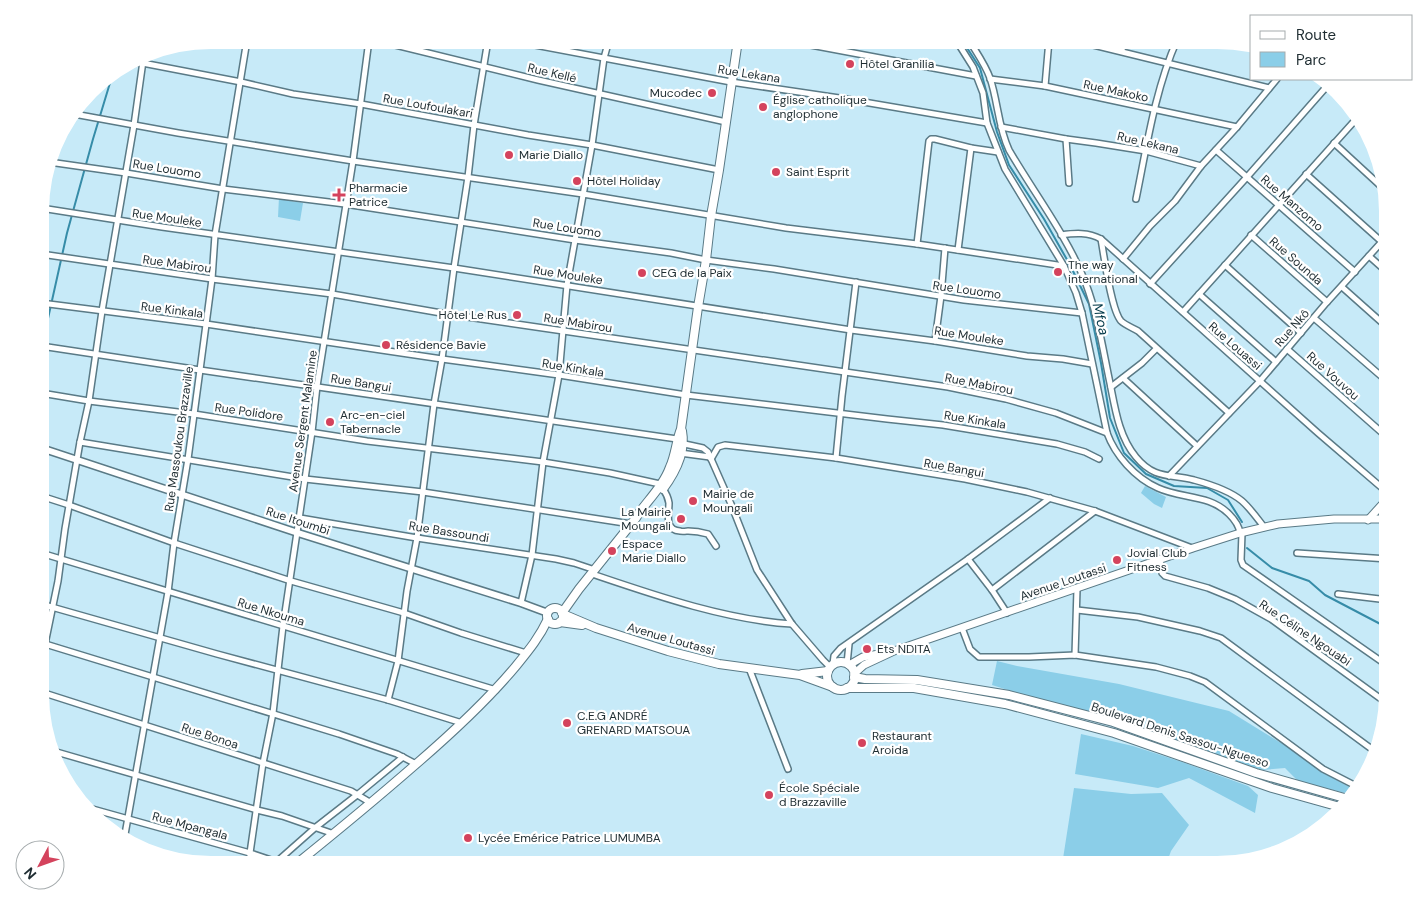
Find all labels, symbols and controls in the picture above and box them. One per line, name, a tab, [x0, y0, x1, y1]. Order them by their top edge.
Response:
legend	[1250, 15, 1413, 80]
text: Route	[1296, 25, 1336, 45]
text: Parc	[1296, 50, 1326, 70]
place label: Hôtel Granilia	[860, 56, 934, 72]
marker: Hôtel Granilia	[844, 58, 856, 70]
street label: Rue Kellé	[526, 60, 578, 86]
street label: Rue Lekana	[717, 61, 781, 87]
street label: Rue Makoko	[1082, 76, 1150, 106]
place label: Mucodec	[650, 85, 702, 101]
marker: Mucodec	[706, 87, 718, 99]
street label: Rue Loufoulakari	[382, 90, 474, 122]
place label: Église catholique anglophone	[773, 92, 867, 122]
marker: Église catholique anglophone	[757, 101, 769, 113]
street label: Rue Lekana	[1116, 128, 1180, 158]
place label: Marie Diallo	[519, 147, 583, 163]
marker: Marie Diallo	[503, 149, 515, 161]
street label: Rue Louomo	[132, 156, 202, 182]
place label: Saint Esprit	[786, 164, 850, 180]
marker: Saint Esprit	[770, 166, 782, 178]
street label: Rue Manzomo	[1257, 171, 1327, 235]
place label: Hôtel Holiday	[587, 173, 661, 189]
marker: Hôtel Holiday	[571, 175, 583, 187]
place label: Pharmacie Patrice	[349, 180, 408, 210]
marker: Pharmacie Patrice	[333, 189, 345, 201]
street label: Rue Mouleke	[131, 205, 203, 231]
street label: Rue Louomo	[532, 215, 602, 241]
street label: Rue Sounda	[1266, 233, 1326, 289]
street label: Rue Mabirou	[142, 251, 213, 277]
place label: The way international	[1068, 257, 1138, 287]
street label: Rue Mouleke	[532, 262, 604, 288]
place label: CEG de la Paix	[652, 265, 732, 281]
marker: The way international	[1052, 266, 1064, 278]
marker: CEG de la Paix	[636, 267, 648, 279]
street label: Rue Louomo	[932, 277, 1002, 303]
street label: Rue Kinkala	[140, 298, 204, 322]
water label: Mfoa	[1089, 301, 1113, 337]
street label: Rue Nkô	[1271, 306, 1313, 350]
place label: Hôtel Le Rus	[439, 307, 507, 323]
marker: Hôtel Le Rus	[511, 309, 523, 321]
street label: Rue Mabirou	[543, 310, 614, 336]
street label: Rue Louassi	[1205, 318, 1265, 374]
street label: Rue Mouleke	[933, 323, 1005, 349]
place label: Résidence Bavie	[396, 337, 486, 353]
marker: Résidence Bavie	[380, 339, 392, 351]
street label: Rue Vouvou	[1303, 348, 1363, 404]
street label: Avenue Sergent Malamine	[285, 349, 321, 493]
street label: Rue Kinkala	[541, 355, 605, 381]
street label: Rue Massoukou Brazzaville	[161, 365, 197, 513]
street label: Rue Bangui	[330, 370, 393, 396]
street label: Rue Mabirou	[943, 370, 1015, 398]
street label: Rue Polidore	[214, 399, 284, 425]
place label: Arc-en-ciel Tabernacle	[340, 407, 405, 437]
street label: Rue Kinkala	[943, 407, 1007, 433]
marker: Arc-en-ciel Tabernacle	[324, 416, 336, 428]
street label: Rue Bangui	[923, 455, 986, 481]
place label: Mairie de Moungali	[703, 486, 754, 516]
marker: Mairie de Moungali	[687, 495, 699, 507]
street label: Rue Itoumbi	[264, 503, 332, 539]
place label: La Mairie Moungali	[621, 504, 671, 534]
marker: La Mairie Moungali	[675, 513, 687, 525]
street label: Rue Bassoundi	[408, 518, 490, 546]
place label: Espace Marie Diallo	[622, 536, 686, 566]
marker: Espace Marie Diallo	[606, 545, 618, 557]
place label: Jovial Club Fitness	[1127, 545, 1187, 575]
marker: Jovial Club Fitness	[1111, 554, 1123, 566]
street label: Avenue Loutassi	[1018, 560, 1108, 604]
street label: Rue Nkouma	[236, 594, 306, 630]
street label: Rue Céline Ngouabi	[1256, 596, 1354, 670]
street label: Avenue Loutassi	[625, 619, 717, 659]
place label: Ets NDITA	[877, 641, 931, 657]
marker: Ets NDITA	[861, 643, 873, 655]
street label: Boulevard Denis Sassou-Nguesso	[1089, 699, 1271, 771]
place label: C.E.G ANDRÉ GRENARD MATSOUA	[577, 708, 690, 738]
marker: C.E.G ANDRÉ GRENARD MATSOUA	[561, 717, 573, 729]
street label: Rue Bonoa	[180, 719, 240, 753]
place label: Restaurant Aroida	[872, 728, 932, 758]
marker: Restaurant Aroida	[856, 737, 868, 749]
place label: École Spéciale d Brazzaville	[779, 780, 860, 810]
marker: École Spéciale d Brazzaville	[763, 789, 775, 801]
street label: Rue Mpangala	[151, 808, 229, 844]
place label: Lycée Emérice Patrice LUMUMBA	[478, 830, 661, 846]
marker: Lycée Emérice Patrice LUMUMBA	[462, 832, 474, 844]
north arrow	[15, 840, 65, 890]
text: N	[20, 864, 40, 883]

